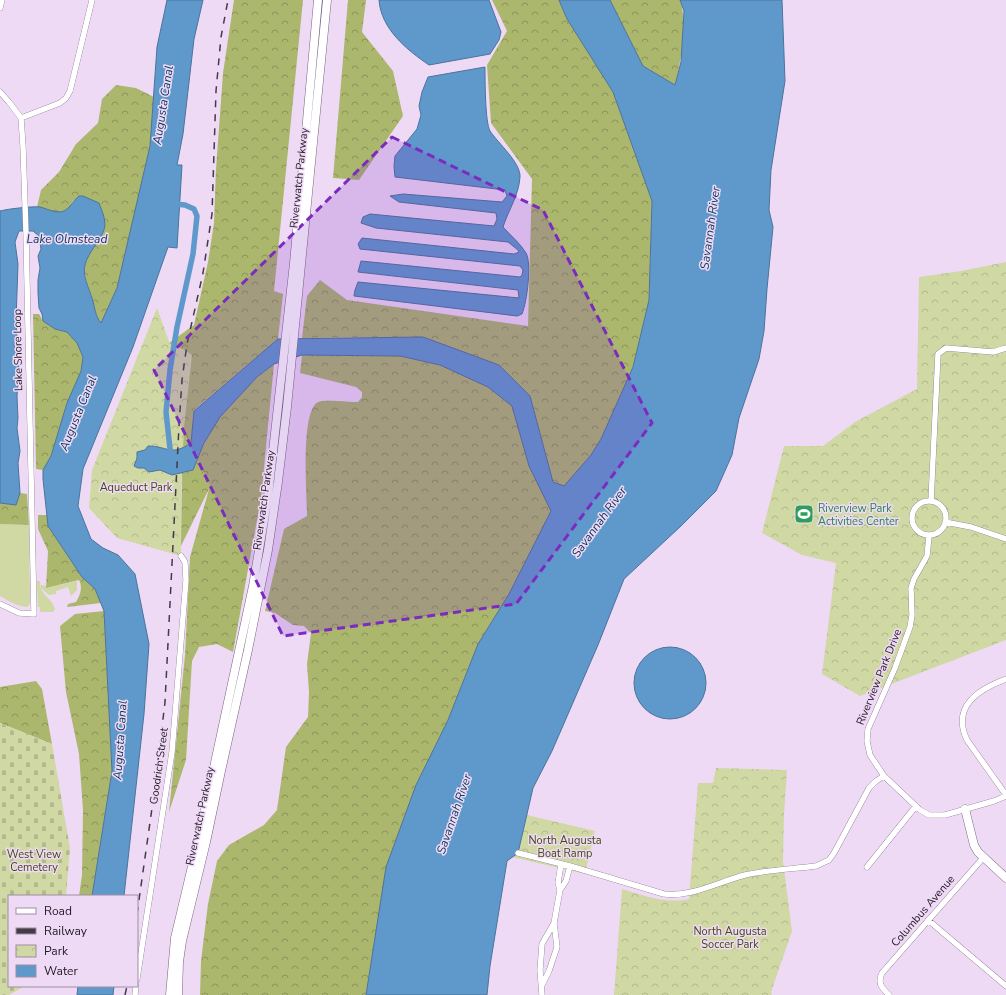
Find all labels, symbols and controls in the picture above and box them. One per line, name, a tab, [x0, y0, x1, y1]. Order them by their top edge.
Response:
water label: Augusta Canal	[149, 64, 177, 147]
street label: Riverwatch Parkway	[286, 127, 312, 229]
water label: Savannah River	[696, 185, 724, 270]
water label: Lake Olmstead	[27, 231, 107, 247]
street label: Lake Shore Loop	[10, 309, 26, 391]
water label: Augusta Canal	[55, 373, 100, 454]
street label: Riverwatch Parkway	[250, 449, 278, 551]
park label: Aqueduct Park	[100, 480, 173, 495]
water label: Savannah River	[568, 483, 630, 561]
place label: Riverview Park Activities Center	[818, 501, 899, 529]
sports icon: Riverview Park Activities Center	[793, 503, 815, 525]
street label: Riverview Park Drive	[853, 627, 905, 727]
water label: Augusta Canal	[109, 699, 131, 781]
street label: Goodrich Street	[146, 727, 172, 805]
street label: Riverwatch Parkway	[182, 765, 218, 867]
water label: Savannah River	[433, 771, 475, 856]
park label: North Augusta Boat Ramp	[528, 833, 602, 861]
park label: West View Cemetery	[7, 847, 61, 875]
street label: Columbus Avenue	[888, 872, 958, 950]
legend	[8, 895, 138, 987]
text: Road	[44, 903, 72, 919]
text: Railway	[44, 923, 88, 939]
park label: North Augusta Soccer Park	[693, 924, 767, 952]
text: Park	[44, 943, 69, 959]
text: Water	[44, 963, 78, 979]

